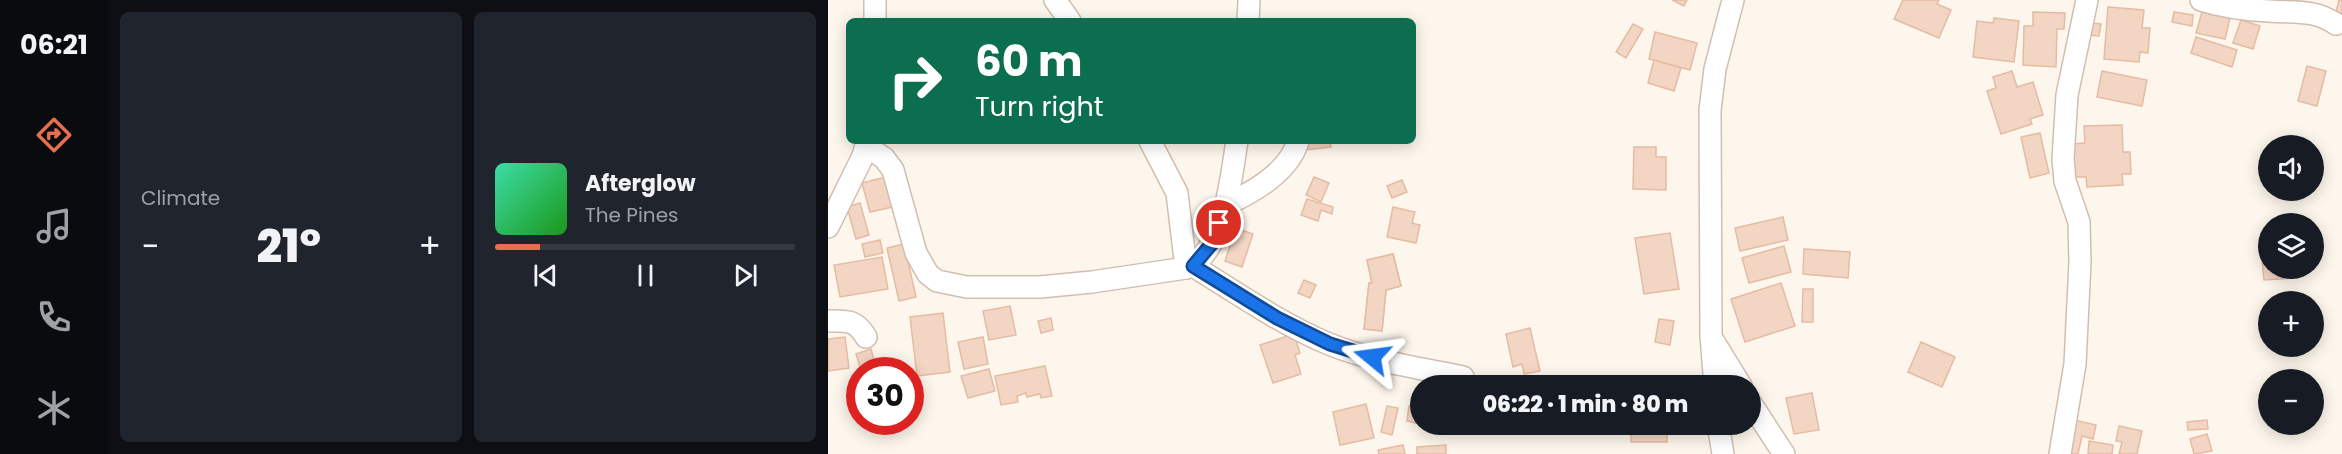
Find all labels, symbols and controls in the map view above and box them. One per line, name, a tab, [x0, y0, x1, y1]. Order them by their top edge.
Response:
text: 06:21	[20, 26, 88, 63]
text: 60 m	[975, 32, 1083, 91]
icon: right	[876, 42, 954, 120]
text: Turn right	[975, 88, 1104, 125]
icon: directions	[33, 114, 75, 156]
map controls	[2258, 135, 2324, 435]
button: sound	[2258, 135, 2324, 201]
text: Afterglow	[585, 168, 696, 199]
text: Climate	[141, 184, 220, 212]
pin	[1193, 197, 1244, 248]
text: The Pines	[585, 201, 679, 229]
icon: music	[33, 205, 75, 247]
icon: arrive	[1202, 206, 1235, 239]
button: layers	[2258, 213, 2324, 279]
text: 21°	[257, 215, 321, 278]
text: −	[141, 223, 159, 270]
text: +	[418, 223, 441, 270]
icon: previous	[529, 259, 562, 292]
icon: pause	[629, 259, 662, 292]
icon: next	[729, 259, 762, 292]
button: +	[2258, 291, 2324, 357]
icon: phone	[33, 296, 75, 338]
position arrow	[1340, 325, 1404, 389]
speed limit sign: 30	[846, 357, 924, 435]
button: −	[2258, 369, 2324, 435]
icon: climate	[33, 387, 75, 429]
text: 06:22 · 1 min · 80 m	[1483, 389, 1688, 420]

